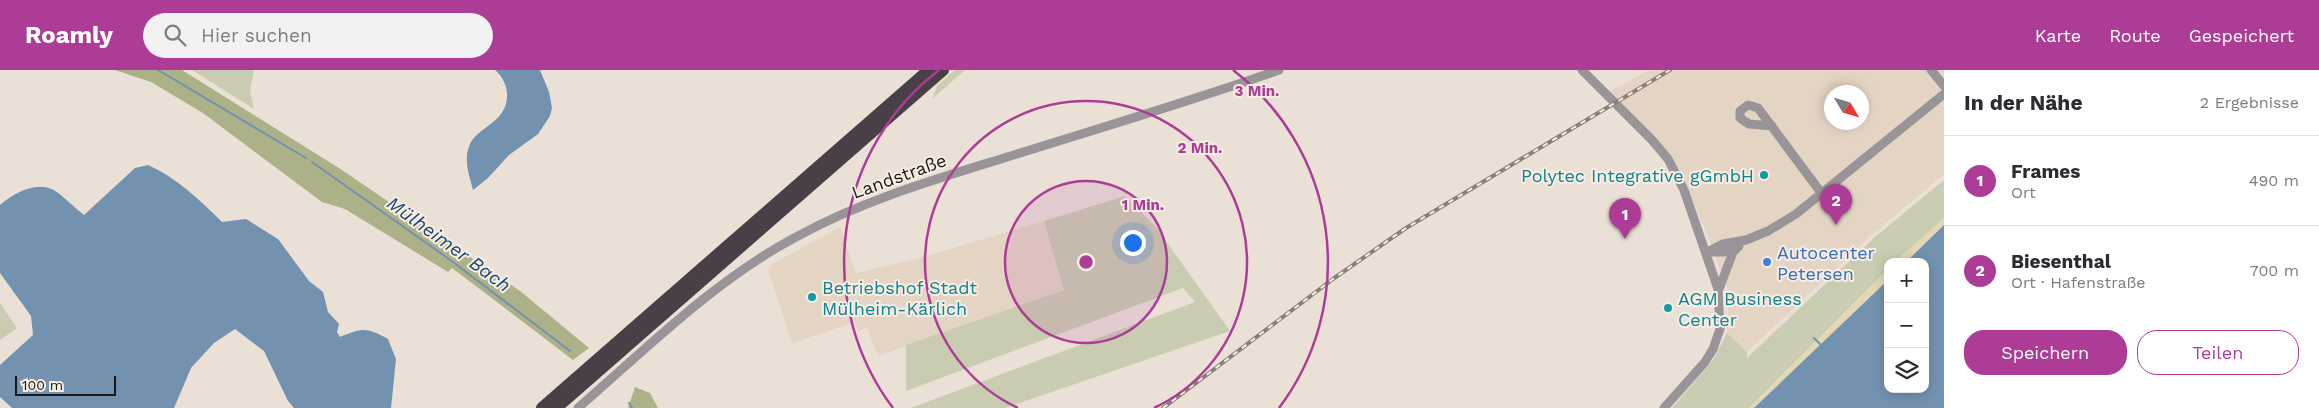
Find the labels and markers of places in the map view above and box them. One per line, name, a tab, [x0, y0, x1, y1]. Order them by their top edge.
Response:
place label: Polytec Integrative gGmbH	[1521, 165, 1754, 186]
marker: Polytec Integrative gGmbH	[1758, 169, 1770, 181]
pin: 2	[1820, 184, 1852, 225]
pin: 1	[1609, 198, 1641, 239]
place label: Autocenter Petersen	[1777, 242, 1875, 284]
centre of rings	[1077, 253, 1095, 271]
marker: Autocenter Petersen	[1761, 256, 1773, 268]
place label: Betriebshof Stadt Mülheim-Kärlich	[822, 277, 978, 319]
place label: AGM Business Center	[1678, 288, 1802, 330]
marker: Betriebshof Stadt Mülheim-Kärlich	[806, 291, 818, 303]
marker: AGM Business Center	[1662, 302, 1674, 314]

